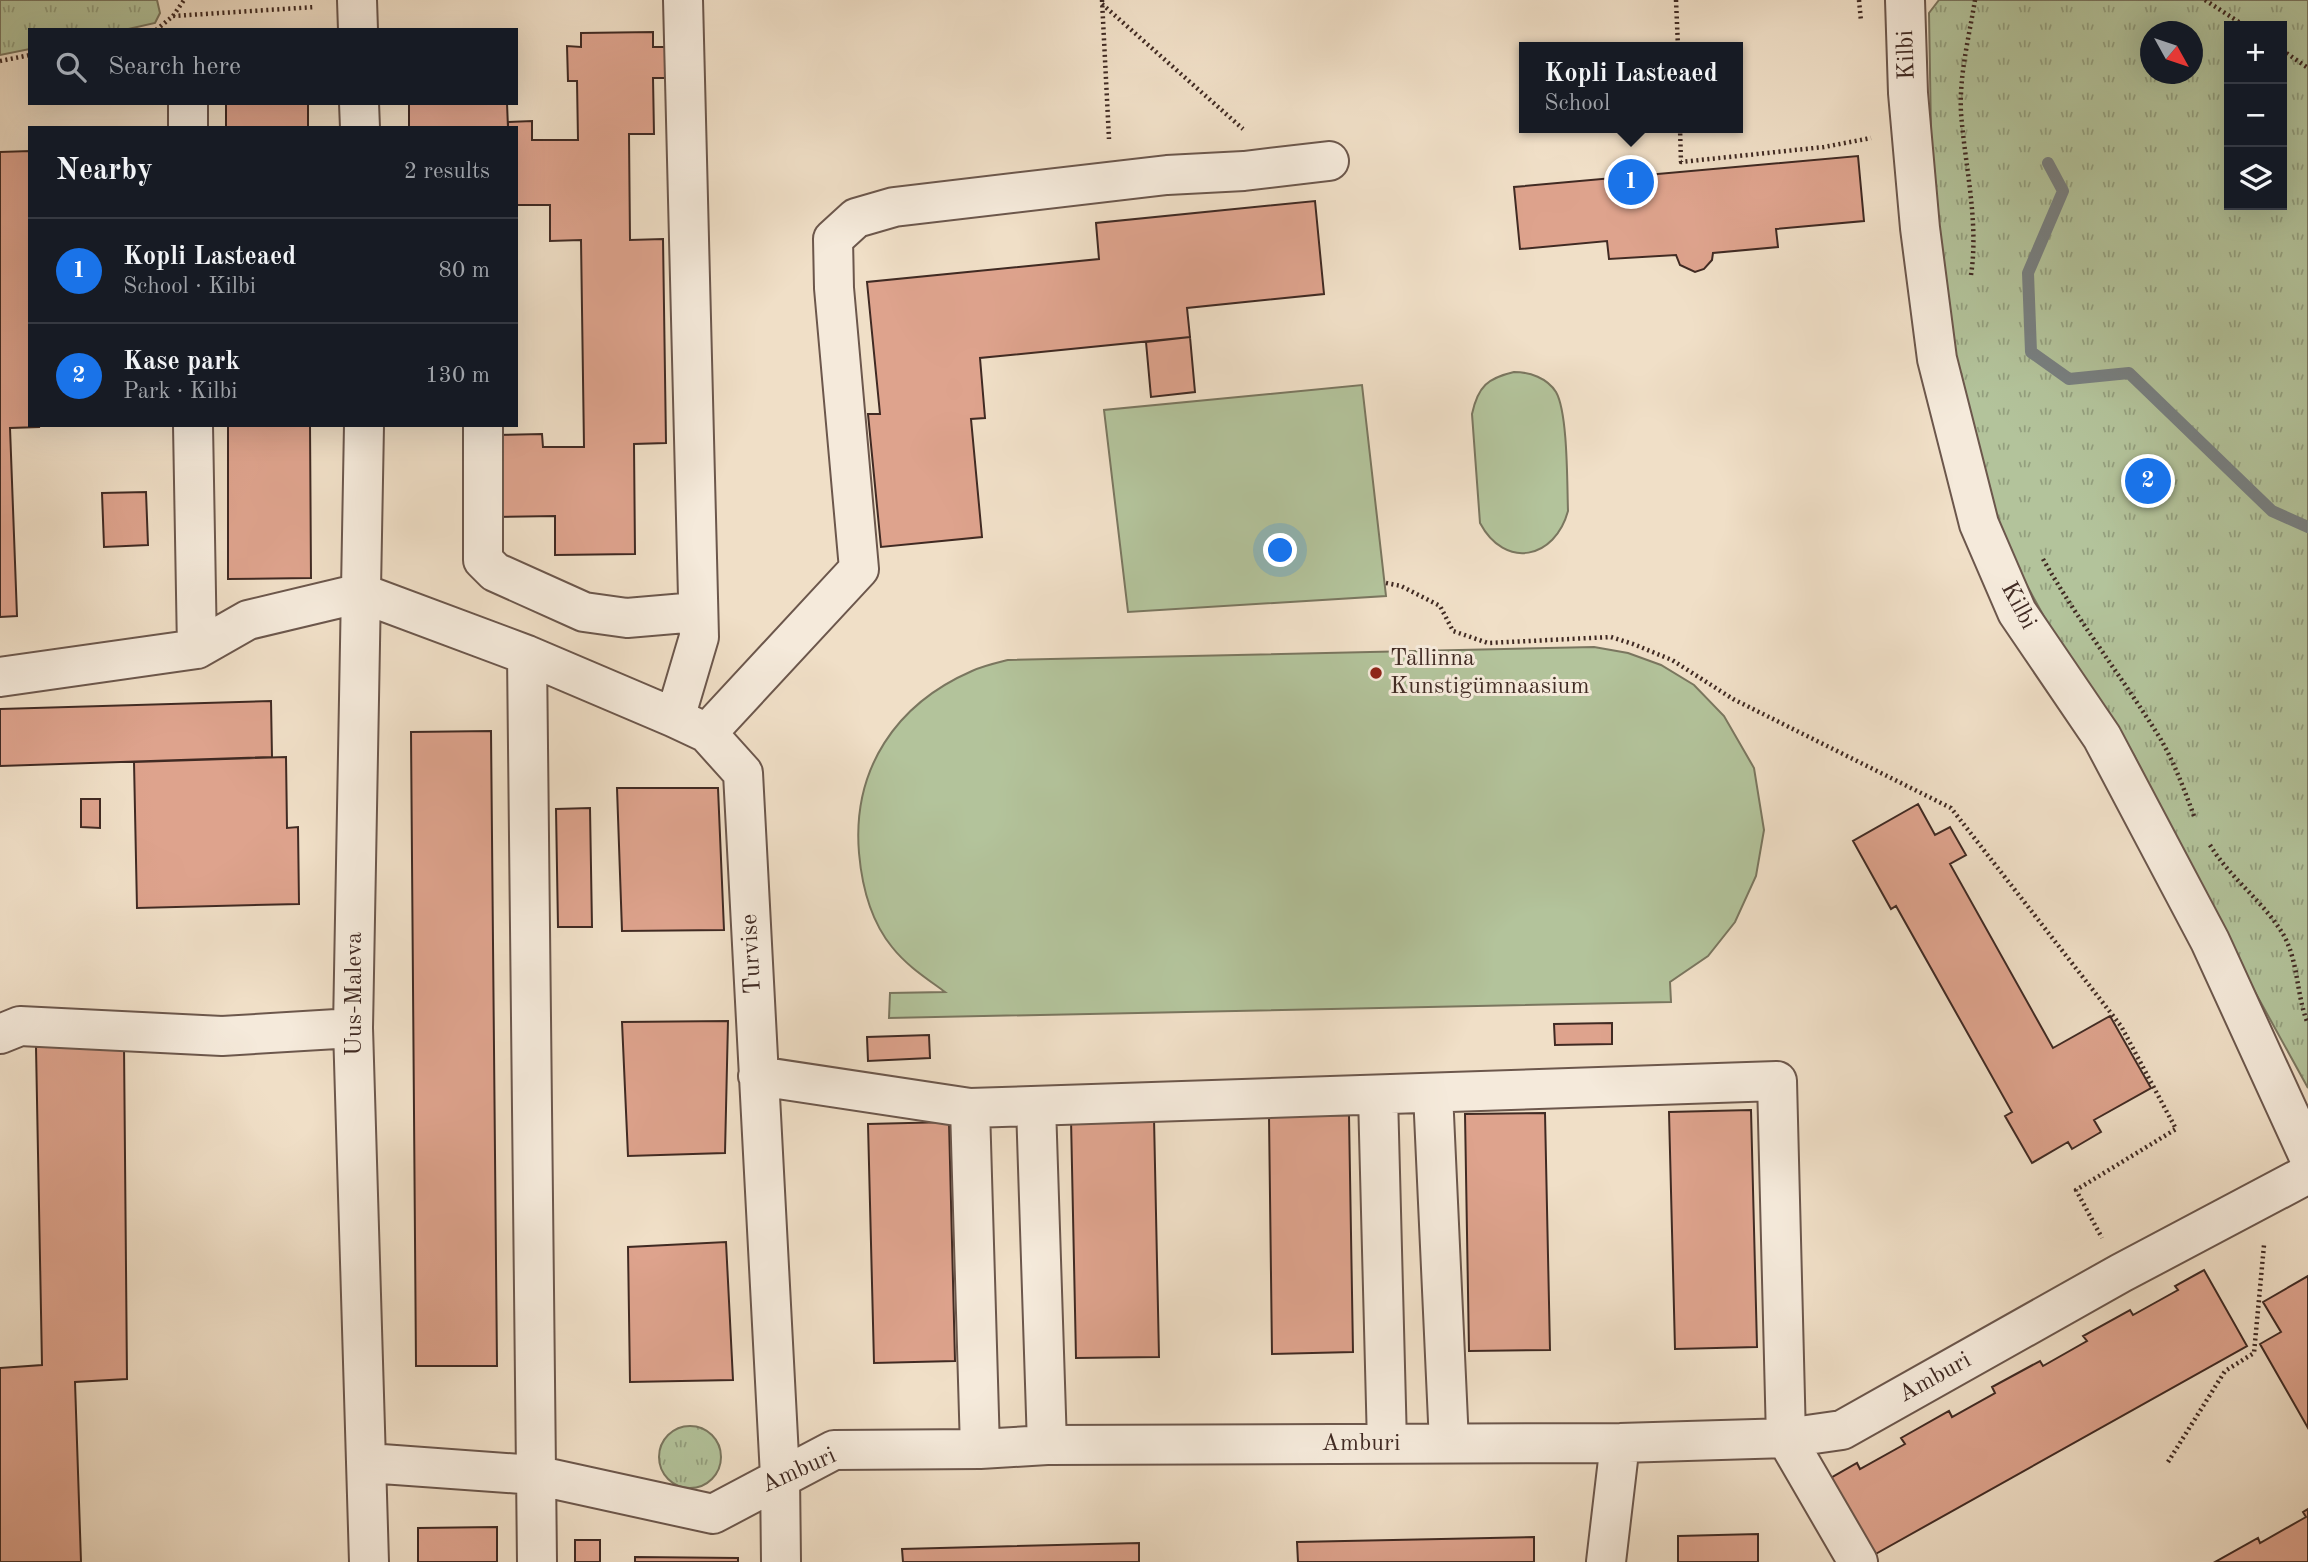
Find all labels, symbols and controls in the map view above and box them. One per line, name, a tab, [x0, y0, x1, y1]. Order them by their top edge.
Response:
north arrow	[2140, 21, 2203, 84]
map controls	[2224, 21, 2287, 210]
button: +	[2224, 21, 2287, 84]
search box	[28, 28, 518, 105]
street label: Kilbi	[1894, 30, 1920, 80]
popup	[1519, 42, 1743, 133]
icon: search	[52, 48, 90, 86]
text: Search here	[108, 54, 241, 80]
text: Kopli Lasteaed	[1544, 61, 1718, 87]
button: −	[2224, 84, 2287, 147]
text: School	[1544, 92, 1610, 115]
button: layers	[2224, 147, 2287, 210]
text: Nearby	[56, 156, 153, 186]
pin: 1	[1608, 156, 1654, 208]
text: 2 results	[404, 160, 490, 183]
text: Kopli Lasteaed	[123, 244, 296, 270]
text: 1	[72, 259, 86, 282]
text: 80 m	[439, 259, 490, 282]
text: School · Kilbi	[123, 275, 256, 298]
text: Kase park	[123, 349, 240, 375]
text: 2	[72, 364, 86, 387]
text: 130 m	[425, 364, 490, 387]
text: Park · Kilbi	[123, 380, 238, 403]
pin: 2	[2125, 455, 2171, 507]
your location	[1263, 533, 1297, 567]
street label: Kilbi	[1996, 578, 2040, 634]
place label: Tallinna Kunstigümnaasium	[1390, 647, 1590, 699]
marker: Tallinna Kunstigümnaasium	[1368, 665, 1384, 681]
street label: Turvise	[738, 913, 766, 995]
street label: Uus-Maleva	[343, 932, 367, 1056]
street label: Amburi	[1895, 1348, 1975, 1408]
street label: Amburi	[1322, 1432, 1400, 1456]
street label: Amburi	[758, 1444, 840, 1498]

